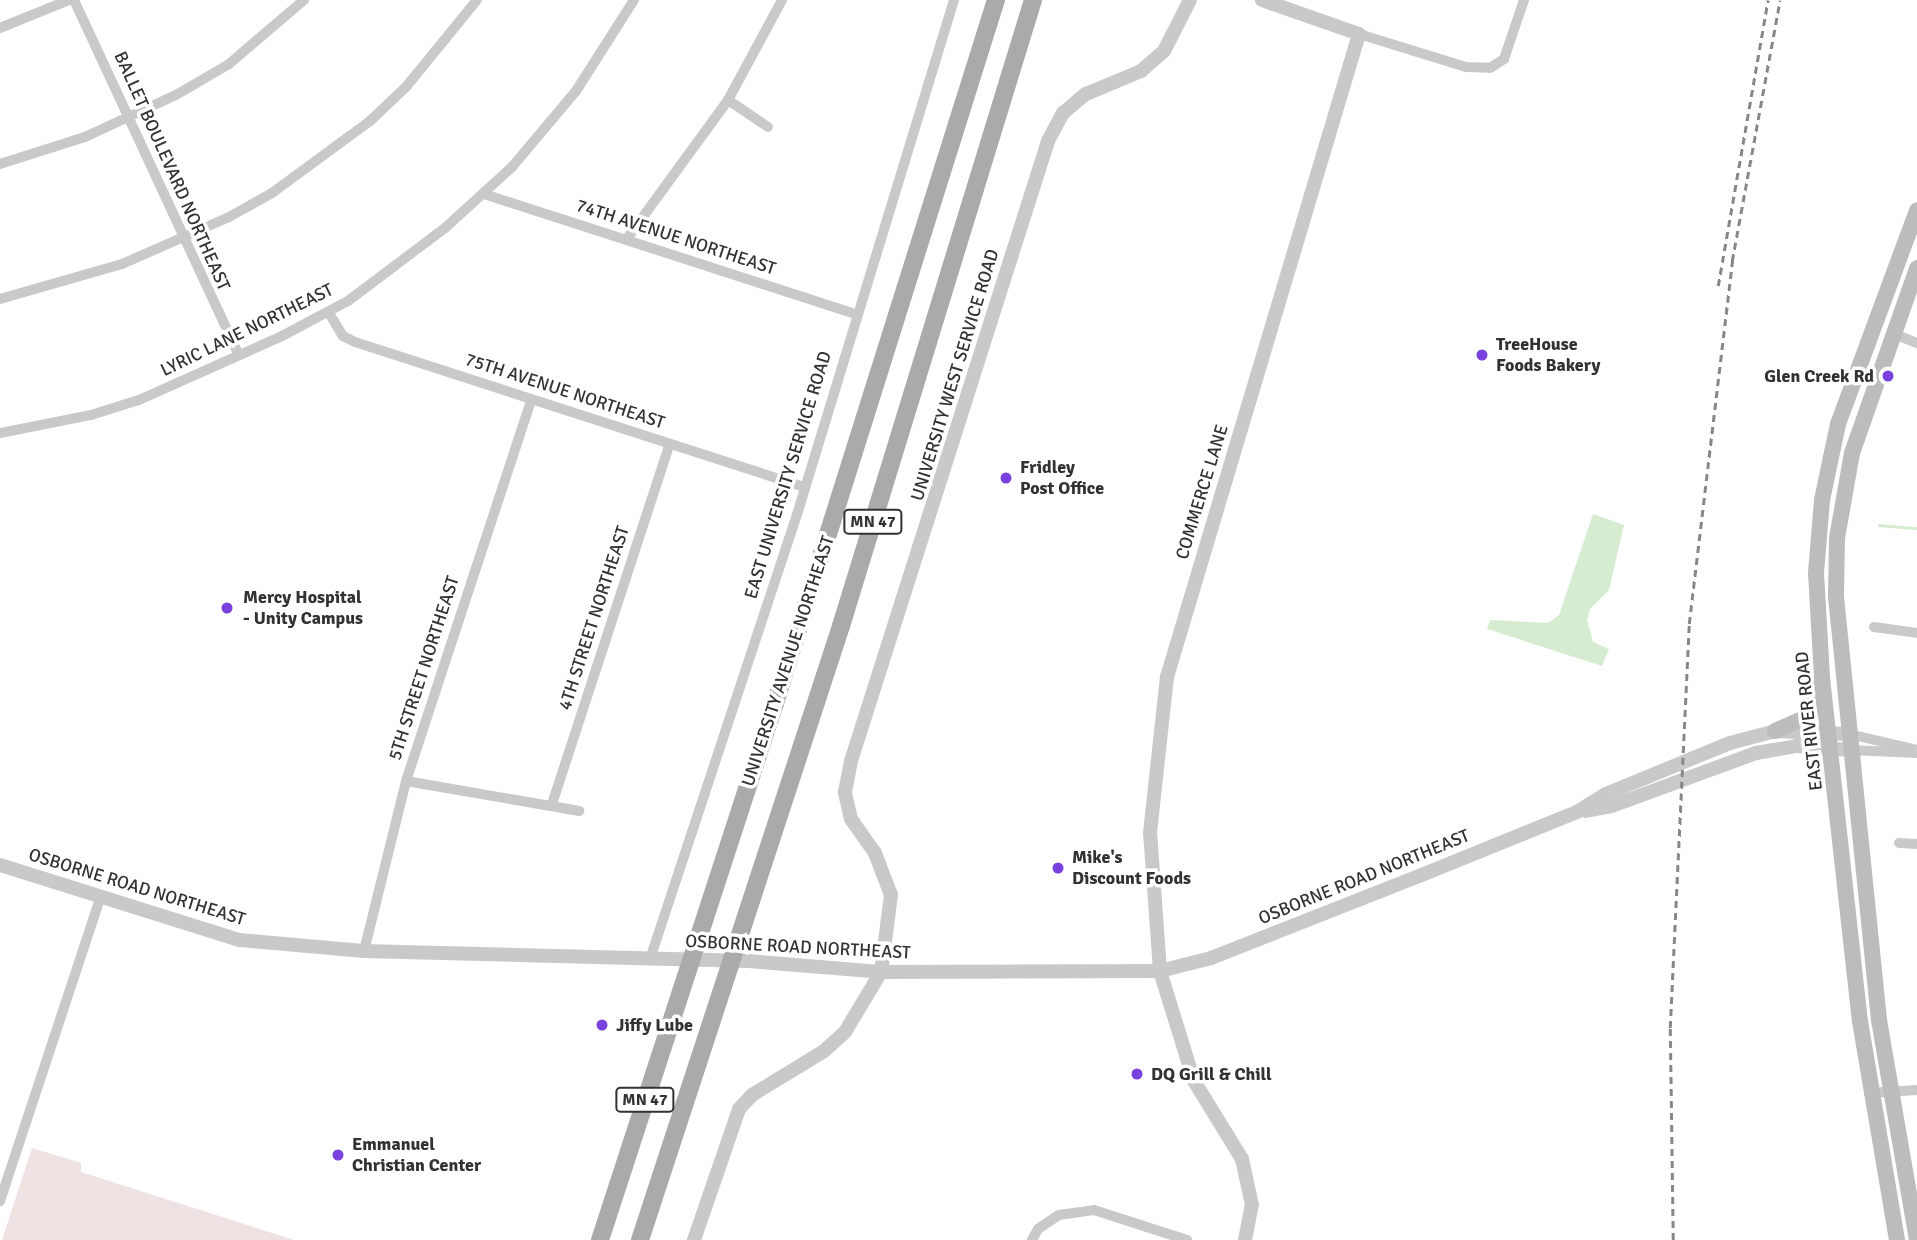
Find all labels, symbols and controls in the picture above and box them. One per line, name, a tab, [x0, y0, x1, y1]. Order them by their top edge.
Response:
street label: BALLET BOULEVARD NORTHEAST	[109, 48, 235, 294]
street label: 74TH AVENUE NORTHEAST	[573, 194, 779, 280]
street label: UNIVERSITY WEST SERVICE ROAD	[906, 247, 1004, 503]
street label: LYRIC LANE NORTHEAST	[157, 279, 337, 381]
place label: TreeHouse Foods Bakery	[1496, 334, 1600, 376]
marker: TreeHouse Foods Bakery	[1474, 347, 1490, 363]
street label: 75TH AVENUE NORTHEAST	[462, 348, 668, 434]
street label: EAST UNIVERSITY SERVICE ROAD	[740, 349, 836, 601]
place label: Glen Creek Rd	[1764, 365, 1874, 387]
marker: Glen Creek Rd	[1880, 368, 1896, 384]
street label: COMMERCE LANE	[1171, 422, 1233, 562]
place label: Fridley Post Office	[1020, 457, 1104, 500]
marker: Fridley Post Office	[998, 470, 1014, 486]
road number: MN 47	[843, 509, 903, 534]
street label: 4TH STREET NORTHEAST	[554, 523, 634, 713]
street label: UNIVERSITY AVENUE NORTHEAST	[737, 533, 839, 789]
street label: 5TH STREET NORTHEAST	[384, 573, 464, 763]
place label: Mercy Hospital - Unity Campus	[243, 587, 363, 630]
marker: Mercy Hospital - Unity Campus	[217, 598, 237, 618]
street label: EAST RIVER ROAD	[1791, 650, 1827, 792]
street label: OSBORNE ROAD NORTHEAST	[1255, 825, 1473, 929]
street label: OSBORNE ROAD NORTHEAST	[26, 844, 248, 930]
place label: Mike's Discount Foods	[1072, 847, 1191, 890]
marker: Mike's Discount Foods	[1050, 860, 1066, 876]
street label: OSBORNE ROAD NORTHEAST	[685, 930, 911, 964]
place label: Jiffy Lube	[616, 1014, 693, 1036]
marker: Jiffy Lube	[594, 1017, 610, 1033]
place label: DQ Grill & Chill	[1151, 1063, 1272, 1085]
marker: DQ Grill & Chill	[1129, 1066, 1145, 1082]
road number: MN 47	[615, 1088, 675, 1112]
place label: Emmanuel Christian Center	[352, 1134, 481, 1176]
marker: Emmanuel Christian Center	[330, 1147, 346, 1163]

